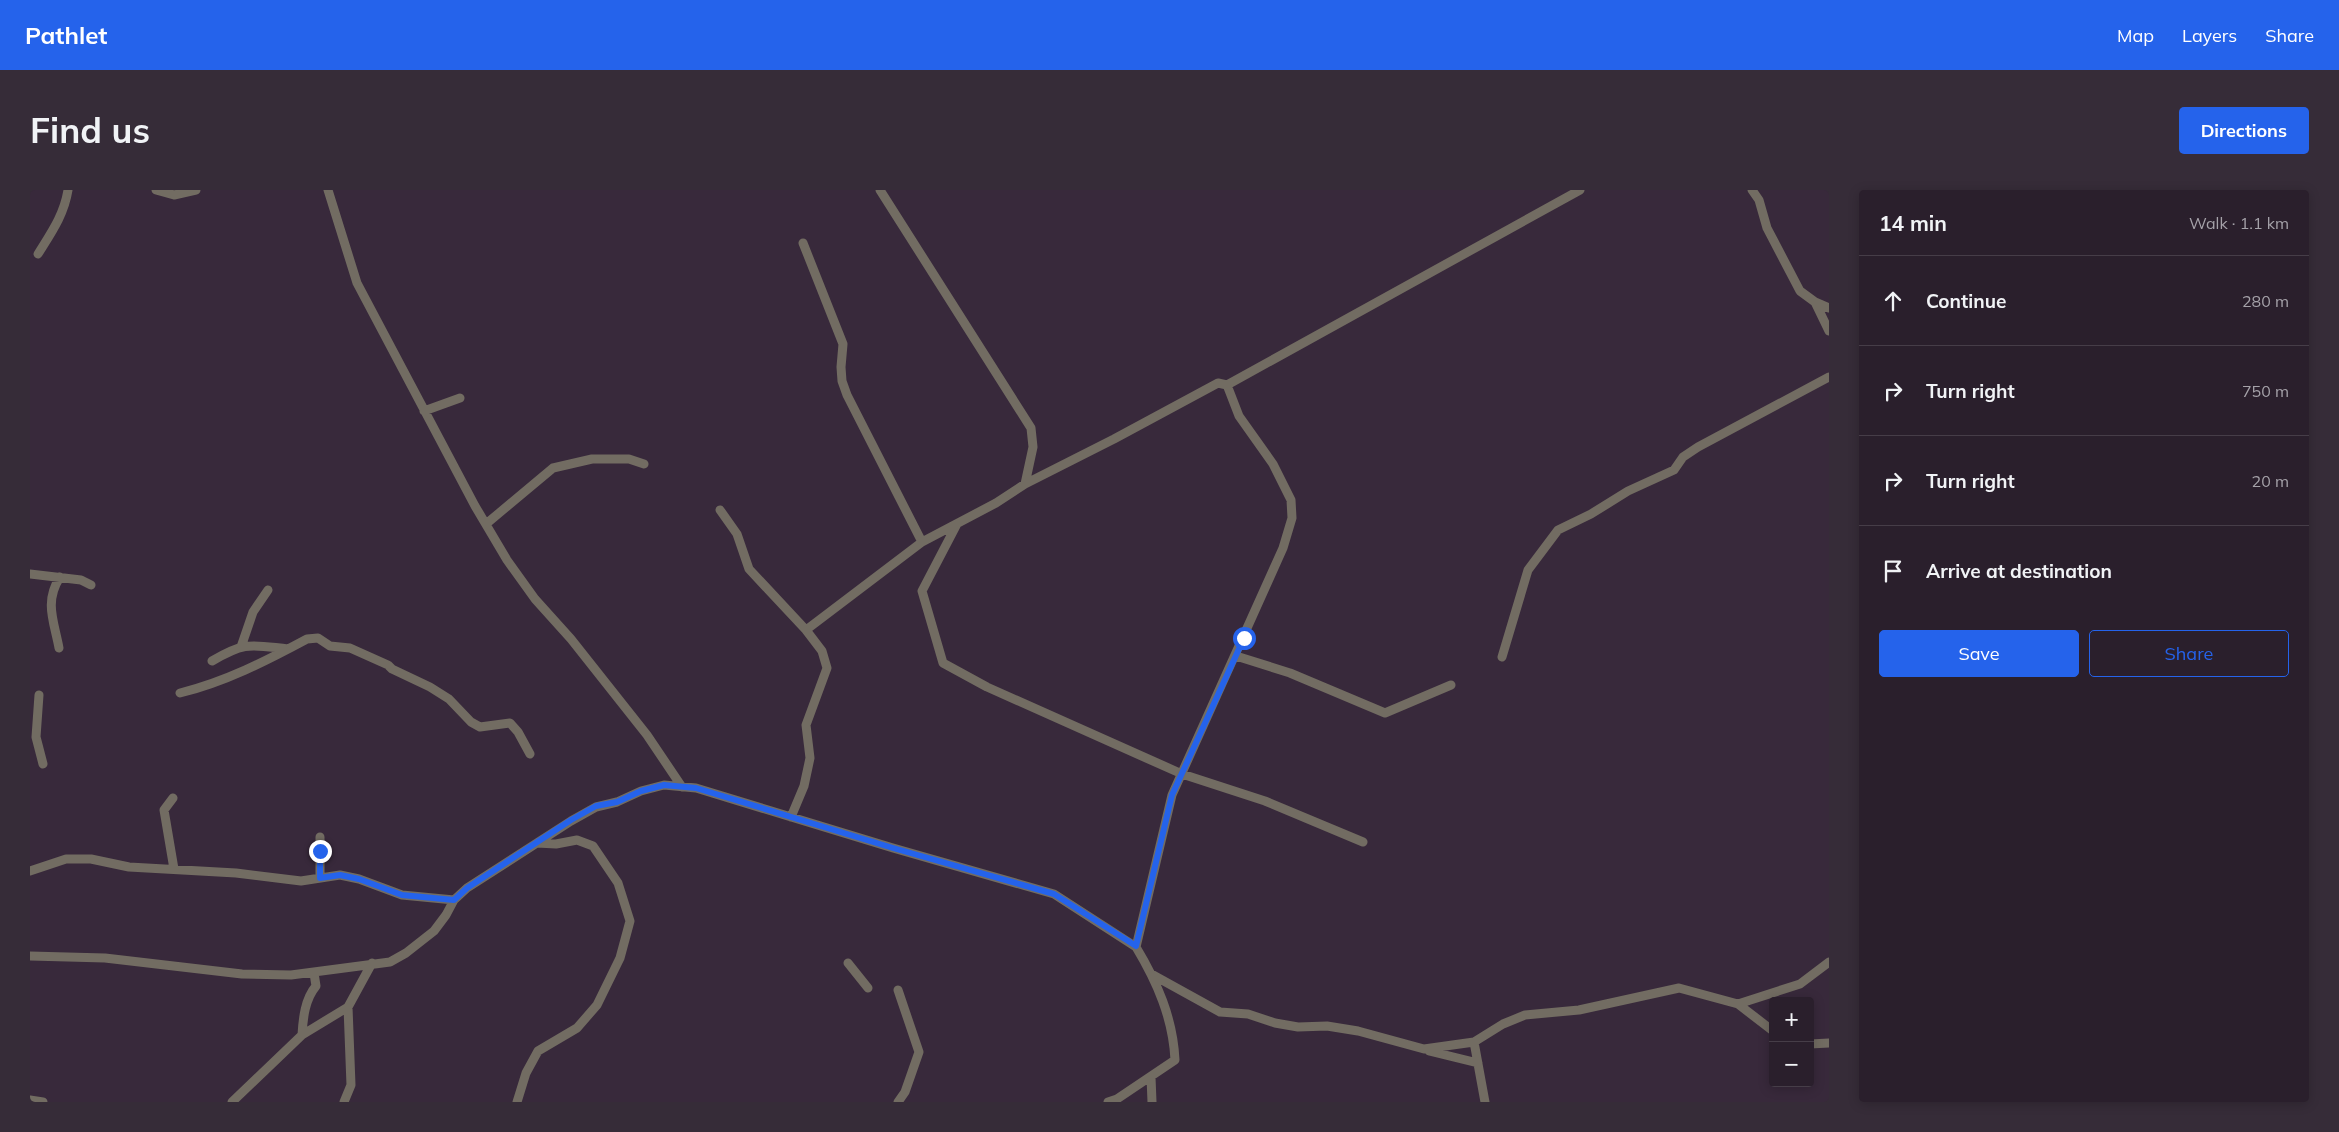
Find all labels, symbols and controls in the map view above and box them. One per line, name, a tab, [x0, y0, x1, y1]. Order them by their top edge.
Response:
text: Pathlet	[25, 20, 107, 50]
text: Map	[2117, 24, 2154, 47]
text: Layers	[2182, 24, 2237, 47]
text: Share	[2265, 24, 2314, 47]
button: Directions	[2179, 107, 2309, 154]
text: Find us	[30, 108, 150, 152]
text: 14 min	[1879, 210, 1947, 236]
text: Walk · 1.1 km	[2189, 213, 2289, 233]
icon: ahead	[1879, 287, 1907, 315]
text: Continue	[1926, 289, 2006, 313]
text: 280 m	[2242, 291, 2289, 311]
icon: right	[1879, 377, 1907, 405]
text: Turn right	[1926, 379, 2015, 403]
text: 750 m	[2242, 381, 2289, 401]
icon: right	[1879, 467, 1907, 495]
text: Turn right	[1926, 469, 2015, 493]
text: 20 m	[2252, 471, 2289, 491]
icon: arrive	[1879, 557, 1907, 585]
text: Arrive at destination	[1926, 559, 2112, 583]
route start	[1233, 627, 1256, 650]
button: Save	[1879, 630, 2079, 677]
button: Share	[2089, 630, 2289, 677]
route end	[309, 840, 332, 863]
map controls	[1769, 997, 1814, 1087]
button: +	[1769, 997, 1814, 1042]
button: −	[1769, 1042, 1814, 1087]

